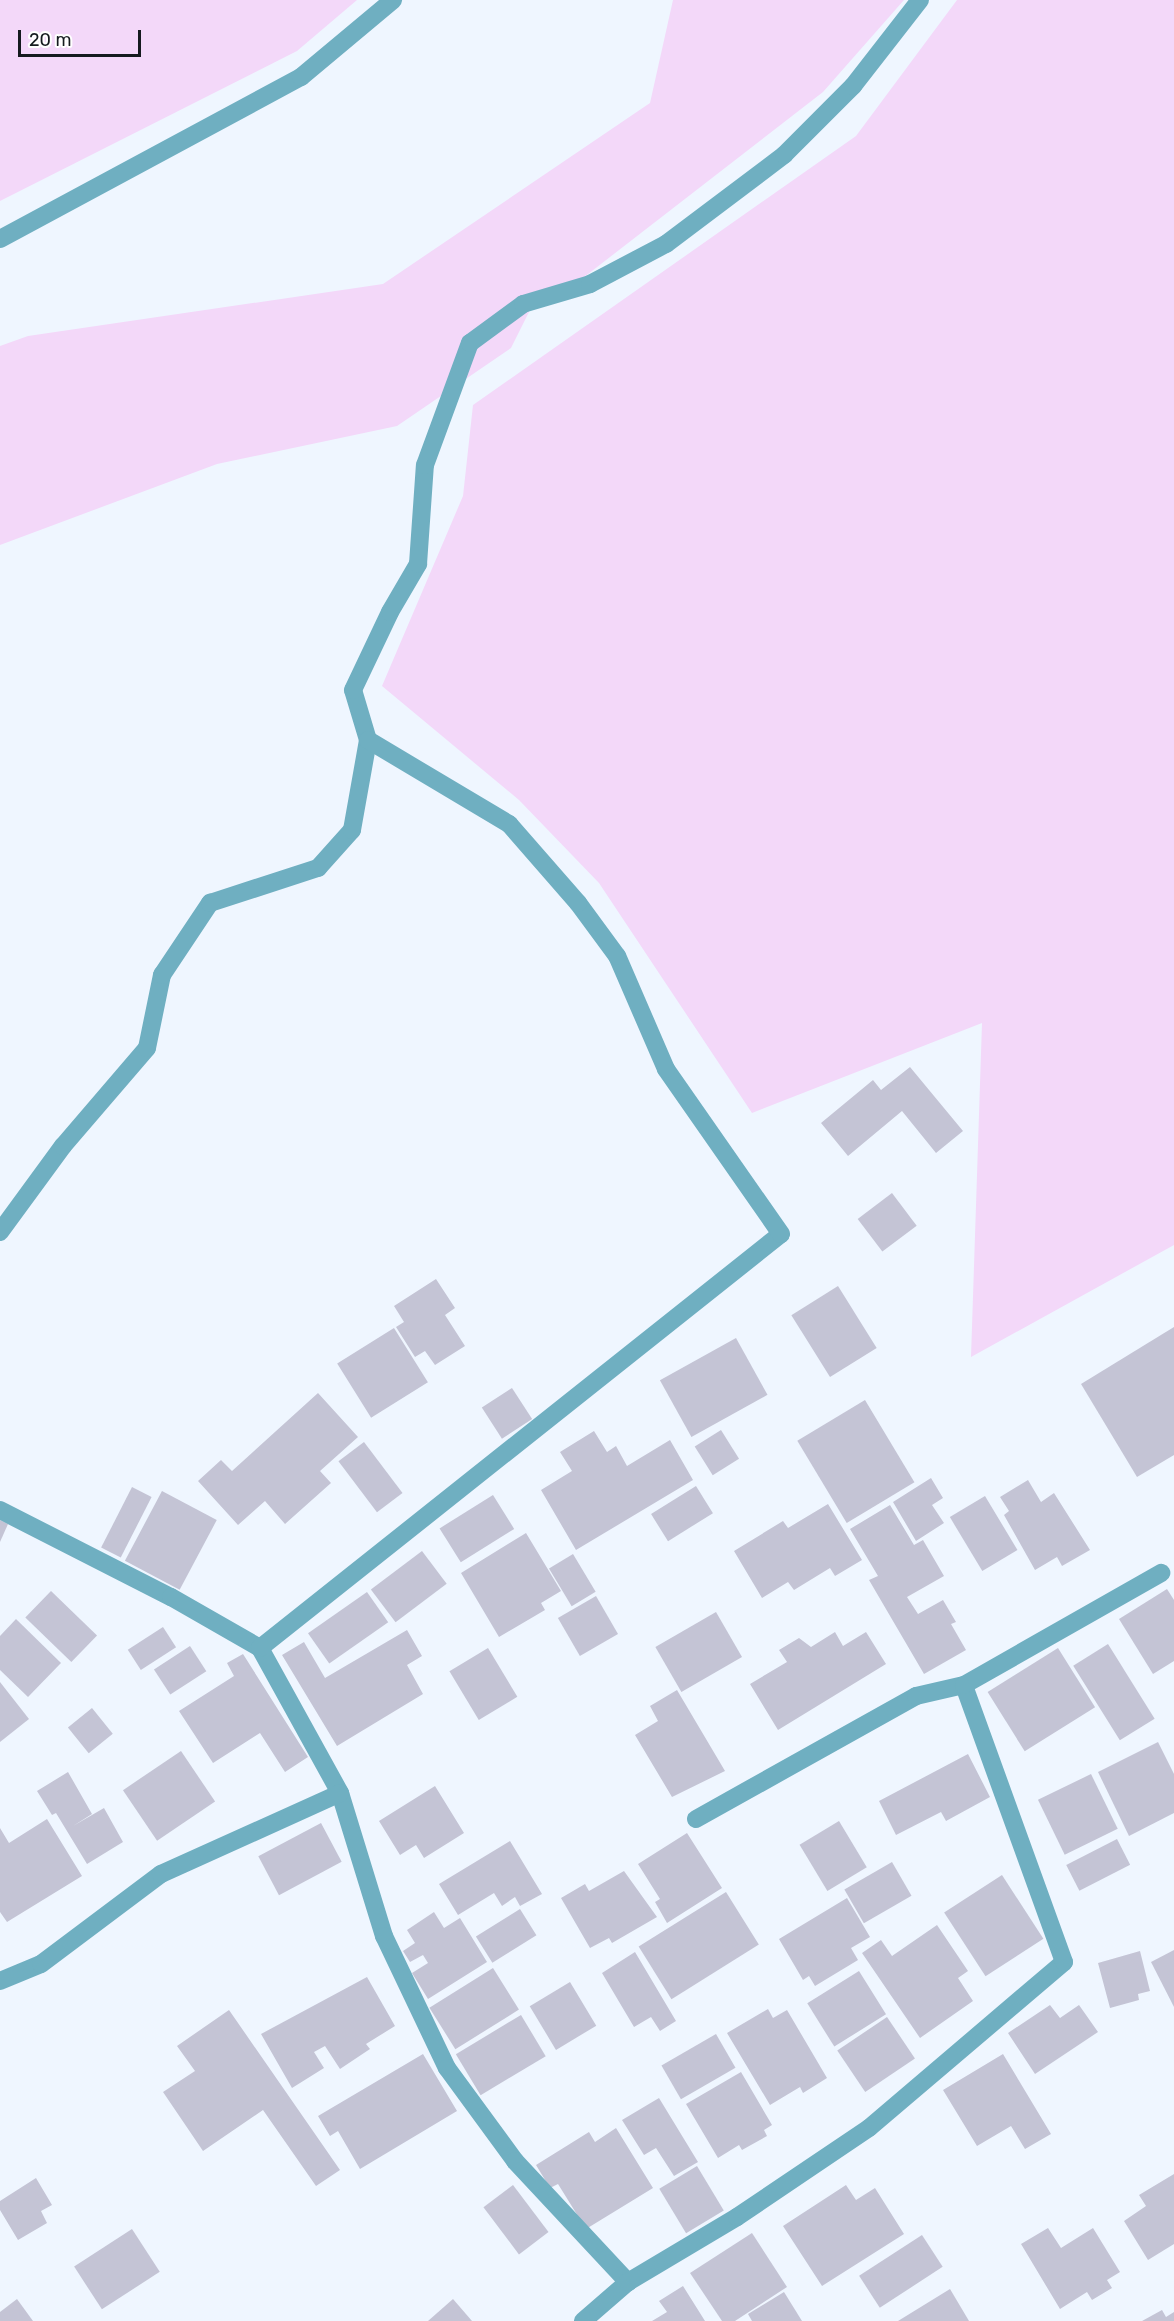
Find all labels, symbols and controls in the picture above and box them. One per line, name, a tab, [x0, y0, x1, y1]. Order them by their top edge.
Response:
scale bar	[21, 18, 144, 56]
text: 20 m	[29, 29, 71, 51]

